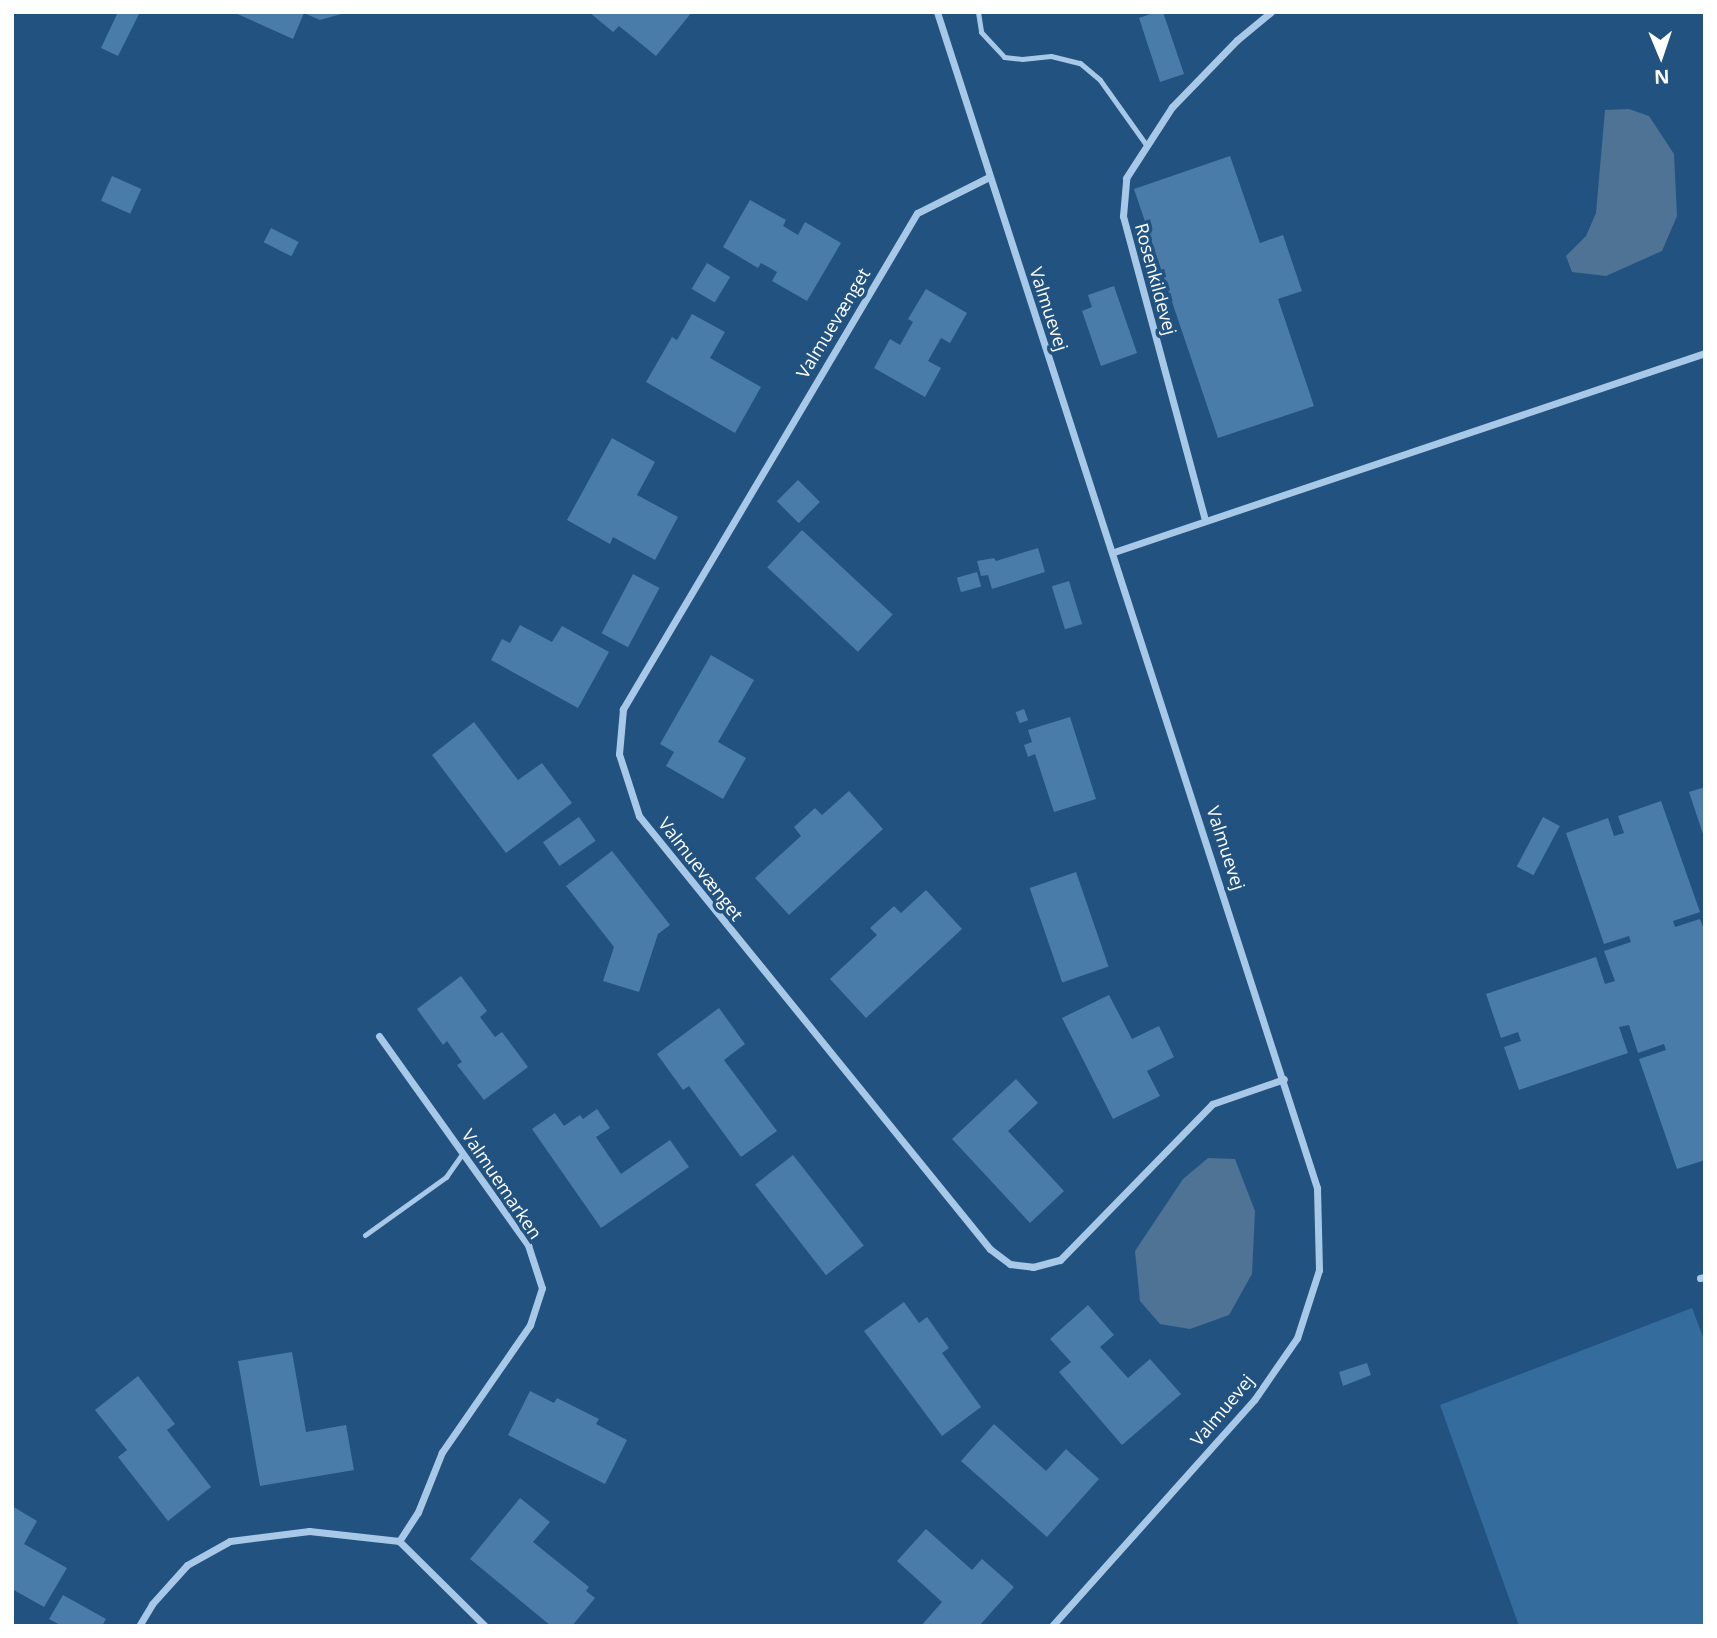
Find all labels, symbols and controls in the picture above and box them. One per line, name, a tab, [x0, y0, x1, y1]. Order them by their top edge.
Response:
north arrow	[1626, 21, 1696, 91]
text: N	[1654, 64, 1670, 90]
street label: Rosenkildevej	[1131, 221, 1181, 337]
street label: Valmuevænget	[792, 264, 874, 382]
street label: Valmuevej	[1025, 264, 1073, 354]
street label: Valmuevej	[1202, 803, 1250, 893]
street label: Valmuevænget	[654, 813, 748, 925]
street label: Valmuemarken	[457, 1125, 547, 1243]
street label: Valmuevej	[1186, 1370, 1258, 1450]

